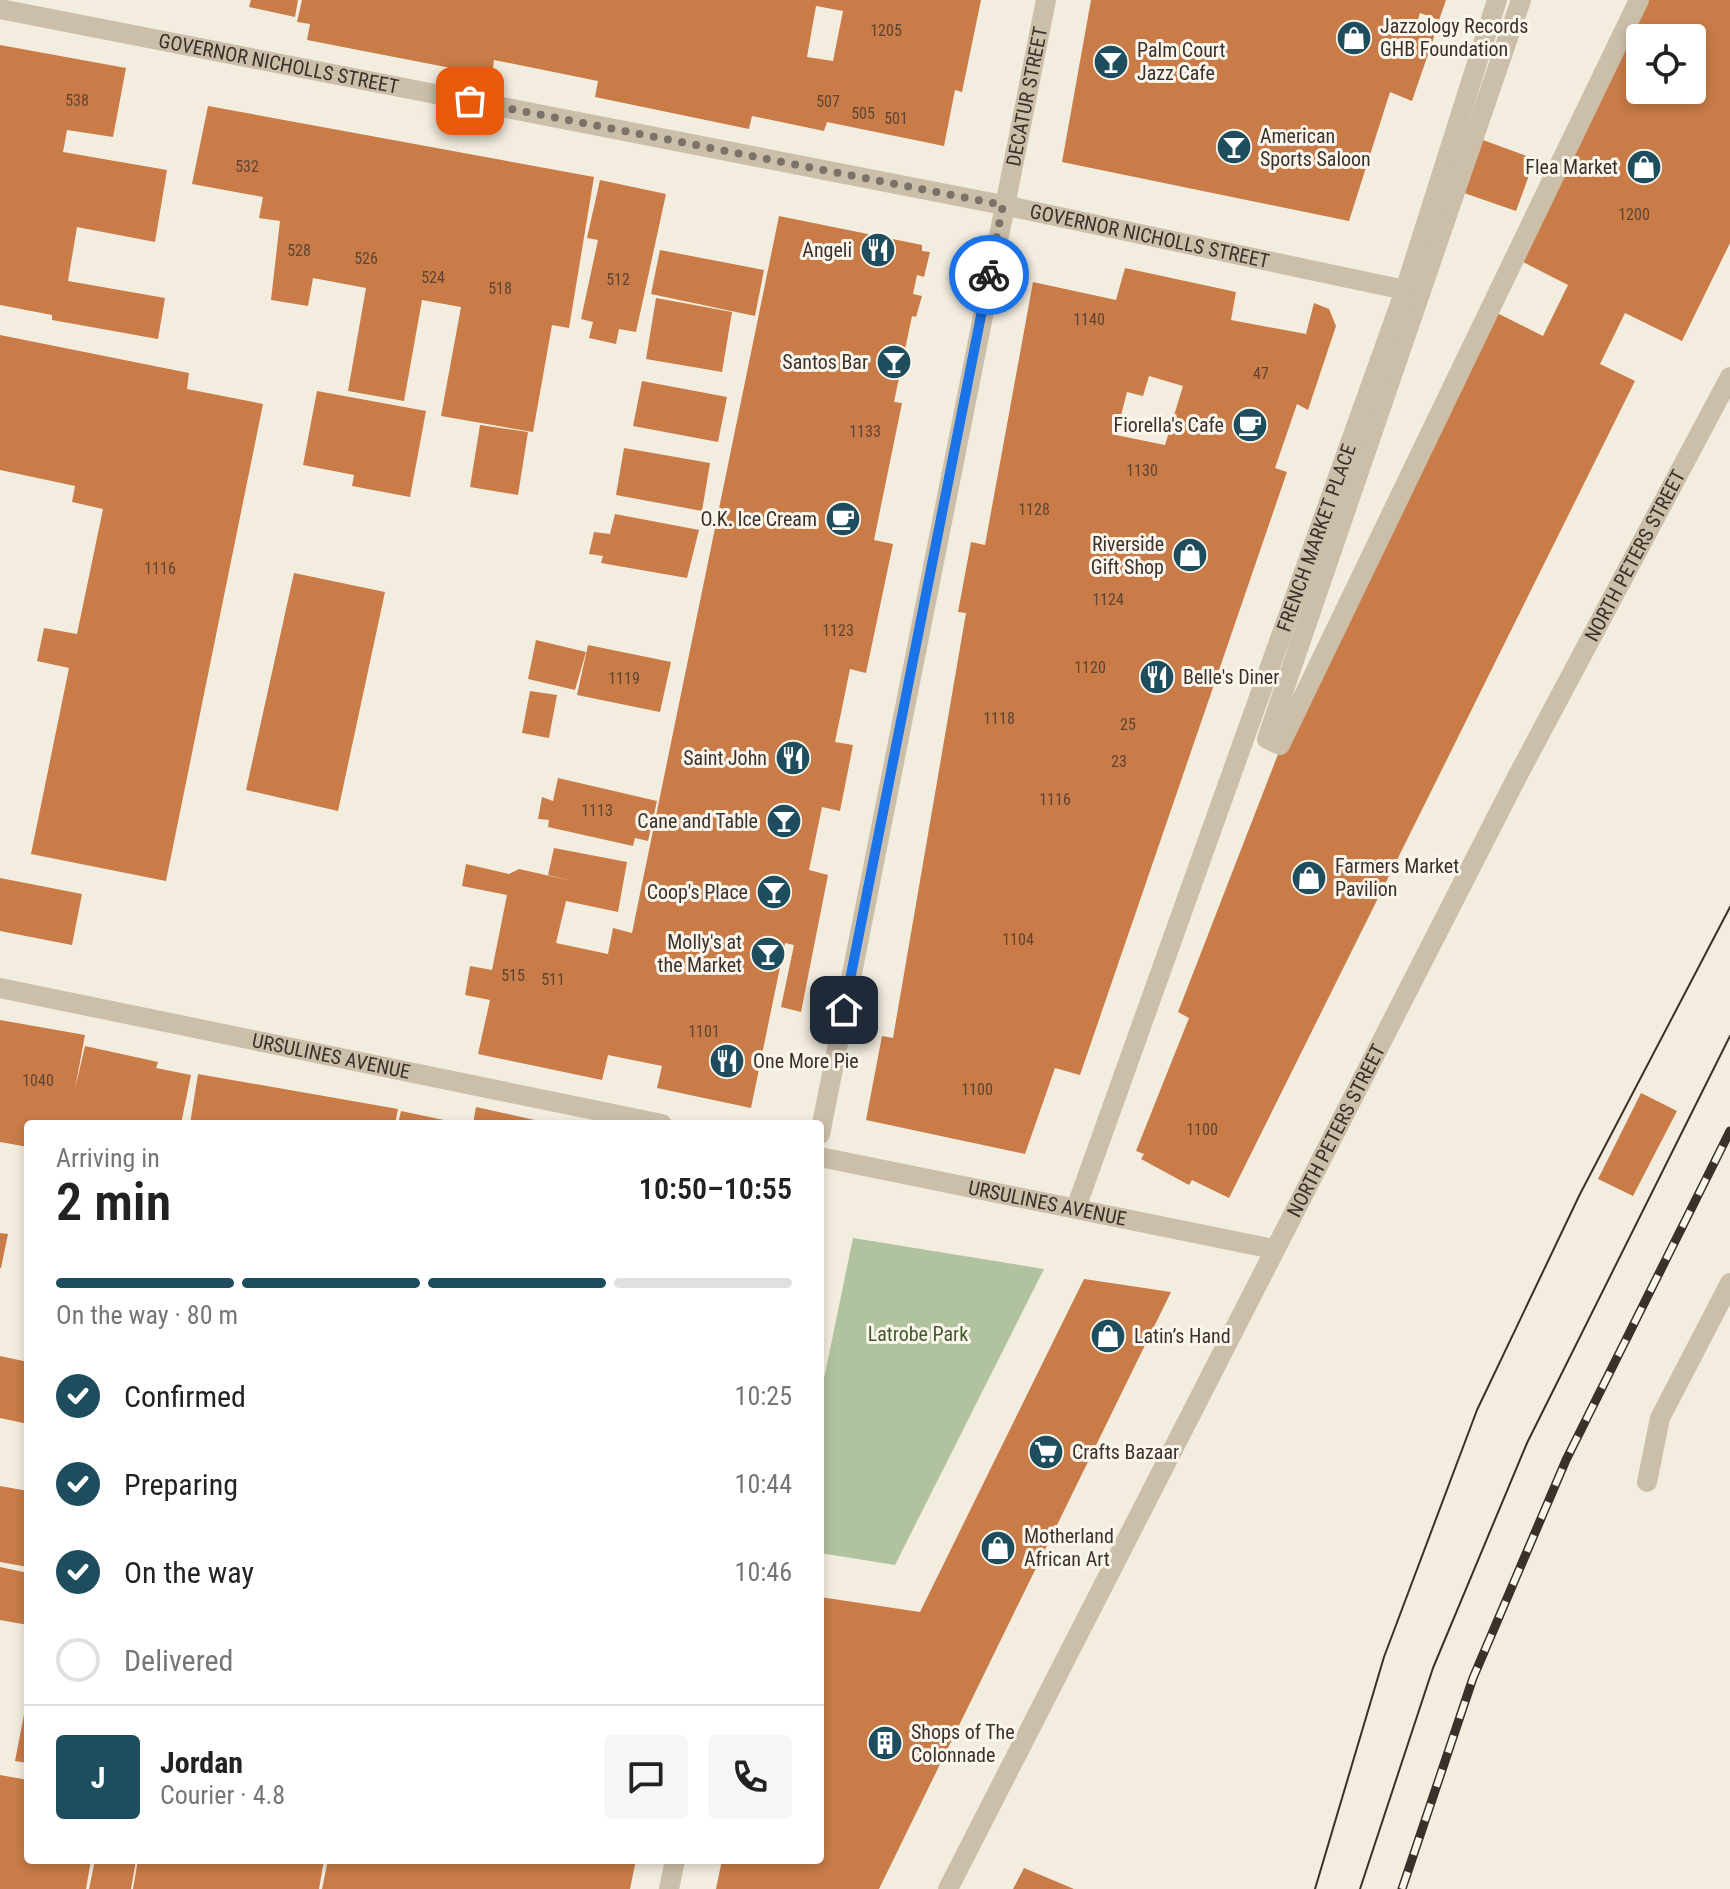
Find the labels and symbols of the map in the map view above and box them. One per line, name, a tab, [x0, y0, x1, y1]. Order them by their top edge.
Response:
place label: Jazzology Records GHB Foundation	[1380, 14, 1528, 61]
shop icon: Jazzology Records GHB Foundation	[1335, 19, 1373, 57]
house number: 1205	[870, 21, 902, 40]
street label: DECATUR STREET	[1001, 25, 1052, 168]
street label: GOVERNOR NICHOLLS STREET	[157, 28, 401, 99]
place label: Palm Court Jazz Cafe	[1137, 38, 1225, 85]
bar icon: Palm Court Jazz Cafe	[1092, 43, 1130, 81]
pin	[436, 67, 504, 135]
house number: 538	[65, 91, 89, 110]
house number: 507	[816, 92, 840, 111]
house number: 505	[851, 104, 875, 123]
house number: 501	[884, 109, 908, 128]
place label: American Sports Saloon	[1260, 124, 1371, 171]
bar icon: American Sports Saloon	[1215, 128, 1253, 166]
shop icon: Flea Market	[1625, 148, 1663, 186]
place label: Flea Market	[1525, 155, 1618, 179]
house number: 532	[235, 157, 259, 176]
street label: GOVERNOR NICHOLLS STREET	[1028, 199, 1272, 273]
house number: 1200	[1618, 205, 1650, 224]
restaurant icon: Angeli	[859, 231, 897, 269]
courier	[949, 235, 1029, 315]
place label: Angeli	[802, 238, 852, 262]
house number: 528	[287, 241, 311, 260]
house number: 526	[354, 249, 378, 268]
house number: 524	[421, 268, 445, 287]
house number: 512	[606, 270, 630, 289]
house number: 518	[488, 279, 512, 298]
house number: 1140	[1073, 310, 1105, 329]
bar icon: Santos Bar	[875, 343, 913, 381]
place label: Santos Bar	[782, 350, 868, 374]
house number: 47	[1253, 364, 1269, 383]
cafe icon: Fiorella's Cafe	[1231, 406, 1269, 444]
place label: Fiorella's Cafe	[1114, 413, 1224, 437]
house number: 1133	[849, 422, 881, 441]
street label: FRENCH MARKET PLACE	[1272, 441, 1361, 635]
house number: 1130	[1126, 461, 1158, 480]
street label: NORTH PETERS STREET	[1579, 466, 1690, 645]
cafe icon: O.K. Ice Cream	[824, 500, 862, 538]
house number: 1128	[1018, 500, 1050, 519]
place label: O.K. Ice Cream	[700, 507, 817, 531]
place label: Riverside Gift Shop	[1091, 532, 1164, 579]
shop icon: Riverside Gift Shop	[1171, 536, 1209, 574]
house number: 1116	[144, 559, 176, 578]
house number: 1124	[1092, 590, 1124, 609]
house number: 1123	[822, 621, 854, 640]
house number: 1120	[1074, 658, 1106, 677]
restaurant icon: Belle's Diner	[1138, 658, 1176, 696]
place label: Belle's Diner	[1183, 665, 1279, 689]
house number: 1119	[608, 669, 640, 688]
house number: 1118	[983, 709, 1015, 728]
house number: 25	[1120, 715, 1136, 734]
restaurant icon: Saint John	[774, 739, 812, 777]
place label: Saint John	[683, 746, 767, 770]
house number: 23	[1111, 752, 1127, 771]
house number: 1116	[1039, 790, 1071, 809]
house number: 1113	[581, 801, 613, 820]
bar icon: Cane and Table	[765, 802, 803, 840]
place label: Cane and Table	[637, 809, 758, 833]
place label: Farmers Market Pavilion	[1335, 854, 1459, 901]
shop icon: Farmers Market Pavilion	[1290, 859, 1328, 897]
bar icon: Coop's Place	[755, 873, 793, 911]
place label: Coop's Place	[647, 880, 748, 904]
place label: Molly's at the Market	[658, 930, 742, 977]
house number: 1104	[1002, 930, 1034, 949]
bar icon: Molly's at the Market	[749, 935, 787, 973]
house number: 515	[501, 966, 525, 985]
house number: 511	[541, 970, 565, 989]
pin	[810, 976, 878, 1044]
house number: 1101	[688, 1022, 720, 1041]
street label: URSULINES AVENUE	[250, 1028, 412, 1084]
street label: NORTH PETERS STREET	[1282, 1040, 1390, 1221]
restaurant icon: One More Pie	[708, 1042, 746, 1080]
place label: One More Pie	[753, 1049, 859, 1073]
house number: 1040	[22, 1071, 54, 1090]
house number: 1100	[961, 1080, 993, 1099]
house number: 1100	[1186, 1120, 1218, 1139]
street label: URSULINES AVENUE	[966, 1175, 1129, 1231]
shop icon: Latin’s Hand	[1089, 1317, 1127, 1355]
park label: Latrobe Park	[868, 1322, 968, 1346]
place label: Latin’s Hand	[1134, 1324, 1231, 1348]
supermarket icon: Crafts Bazaar	[1027, 1433, 1065, 1471]
place label: Crafts Bazaar	[1072, 1440, 1179, 1464]
place label: Motherland African Art	[1024, 1524, 1114, 1571]
shop icon: Motherland African Art	[979, 1529, 1017, 1567]
place label: Shops of The Colonnade	[911, 1720, 1015, 1767]
building icon: Shops of The Colonnade	[866, 1724, 904, 1762]

